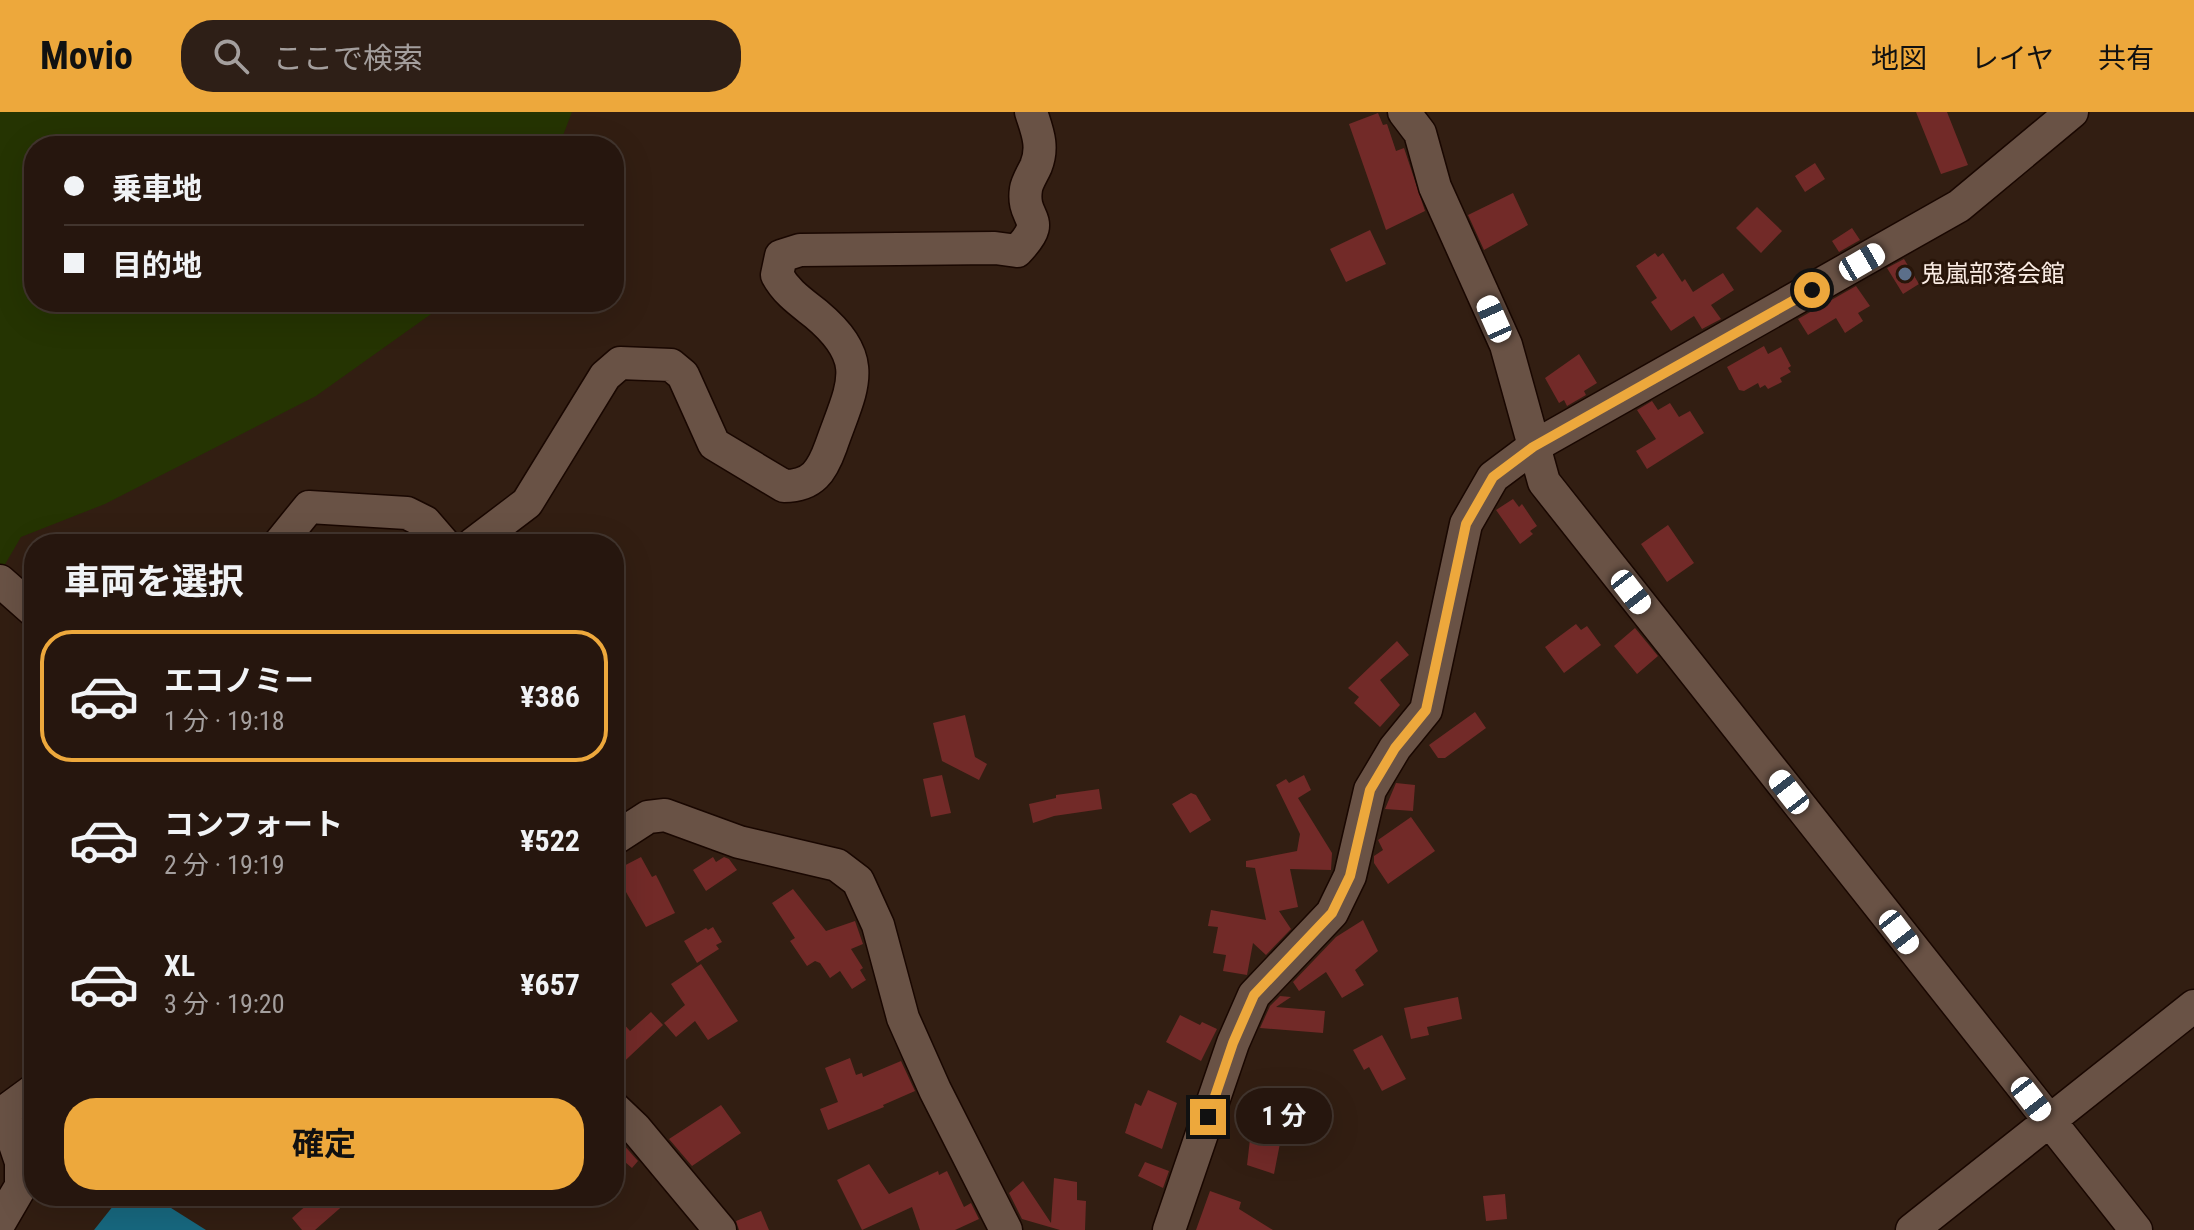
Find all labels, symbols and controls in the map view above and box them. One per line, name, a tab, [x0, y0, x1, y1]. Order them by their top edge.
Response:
search box	[181, 20, 741, 92]
text: Movio	[40, 34, 133, 78]
icon: search	[209, 34, 253, 78]
text: ここで検索	[273, 41, 423, 76]
text: 地図	[1871, 42, 1927, 75]
text: レイヤ	[1971, 42, 2054, 75]
text: 共有	[2098, 42, 2154, 75]
text: 乗車地	[112, 171, 202, 206]
car	[1835, 240, 1889, 284]
text: 目的地	[112, 248, 202, 283]
place label: 鬼嵐部落会館	[1921, 260, 2065, 288]
marker: 鬼嵐部落会館	[1896, 265, 1914, 283]
route start	[1794, 272, 1830, 308]
car	[1473, 292, 1515, 346]
text: 車両を選択	[64, 561, 244, 603]
car	[1607, 566, 1655, 618]
icon: car	[68, 660, 140, 732]
text: エコノミー	[164, 663, 314, 698]
text: ¥386	[520, 679, 580, 714]
text: 1 分 · 19:18	[164, 706, 284, 736]
car	[1765, 766, 1813, 818]
icon: car	[68, 804, 140, 876]
text: コンフォート	[164, 807, 343, 842]
text: ¥522	[520, 823, 580, 858]
text: 2 分 · 19:19	[164, 850, 284, 880]
car	[1875, 906, 1923, 958]
icon: car	[68, 948, 140, 1020]
text: XL	[164, 948, 195, 983]
text: ¥657	[520, 967, 580, 1002]
text: 3 分 · 19:20	[164, 989, 284, 1019]
car	[2007, 1073, 2055, 1125]
callout: 1 分	[1236, 1089, 1332, 1145]
button: 確定	[64, 1098, 584, 1190]
route end	[1190, 1099, 1226, 1135]
text: 1 分	[1261, 1101, 1307, 1131]

